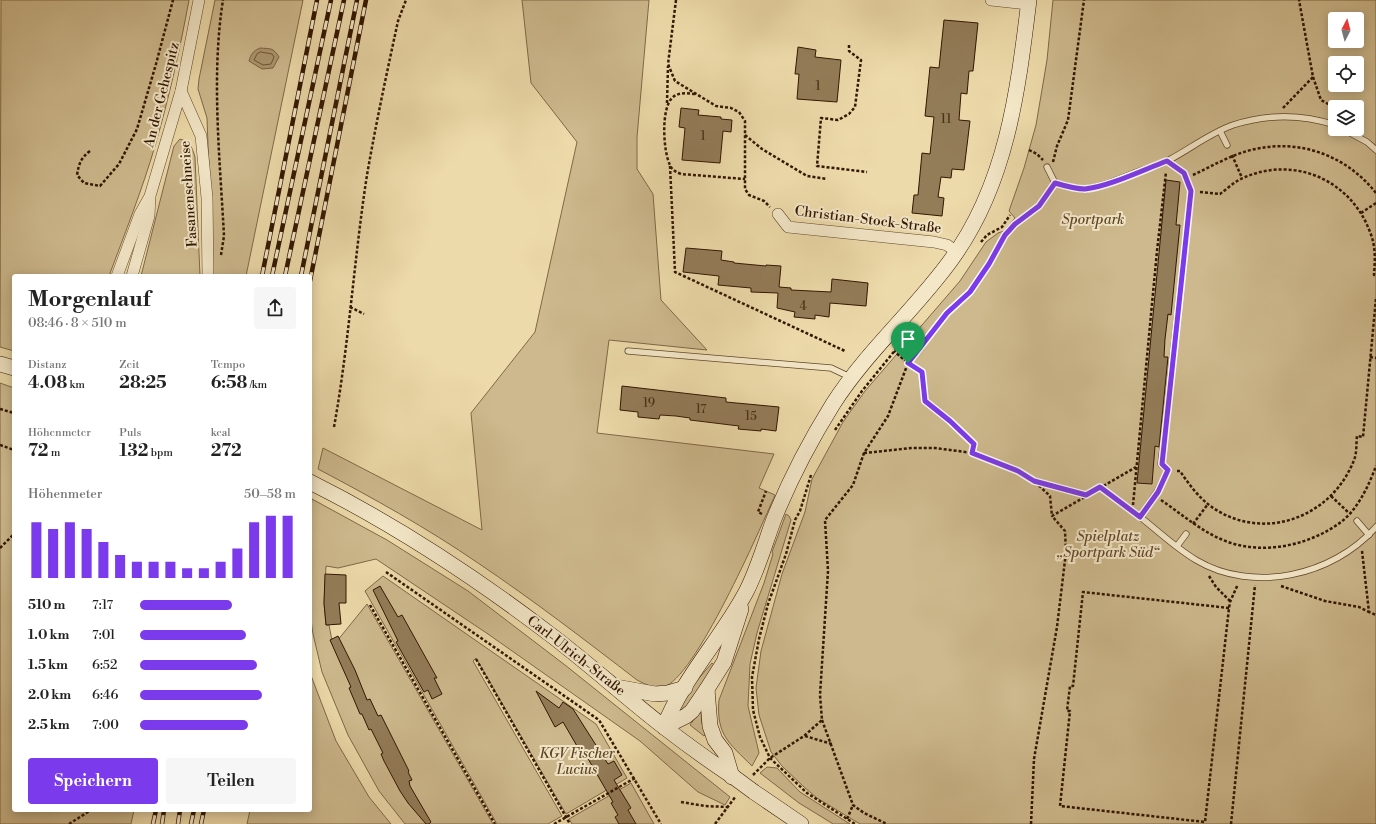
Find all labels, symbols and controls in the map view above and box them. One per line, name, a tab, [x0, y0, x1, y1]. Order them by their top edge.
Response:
north arrow	[1328, 12, 1364, 48]
map controls	[1328, 12, 1364, 136]
street label: An der Gehespitz	[140, 40, 184, 151]
button: locate	[1328, 56, 1364, 92]
house number: 1	[815, 79, 821, 94]
button: layers	[1328, 100, 1364, 136]
house number: 11	[941, 112, 952, 127]
house number: 1	[700, 129, 706, 144]
street label: Fasanenschneise	[176, 140, 202, 248]
street label: Christian-Stock-Straße	[794, 202, 942, 238]
park label: Sportpark	[1062, 211, 1124, 229]
text: Morgenlauf	[28, 286, 150, 313]
button: share	[254, 287, 296, 329]
house number: 4	[799, 299, 807, 314]
text: 08:46 · 8 × 510 m	[28, 315, 127, 331]
pin	[891, 322, 925, 363]
icon: arrive	[897, 328, 919, 350]
text: Distanz	[28, 358, 67, 372]
text: Zeit	[119, 358, 139, 372]
text: Tempo	[211, 358, 245, 372]
text: 4.08	[28, 372, 67, 394]
text: 28:25	[119, 372, 167, 394]
text: 6:58	[211, 372, 247, 394]
text: km	[67, 378, 85, 392]
text: /km	[247, 378, 267, 392]
house number: 19	[643, 396, 655, 411]
house number: 17	[696, 402, 706, 417]
house number: 15	[745, 409, 757, 424]
text: Höhenmeter	[28, 426, 91, 440]
text: Puls	[119, 426, 141, 440]
text: kcal	[211, 426, 231, 440]
text: 72	[28, 440, 48, 462]
text: 132	[119, 440, 148, 462]
text: 272	[211, 440, 242, 462]
text: m	[48, 446, 60, 460]
text: bpm	[148, 446, 173, 460]
text: Höhenmeter	[28, 486, 102, 502]
text: 50–58 m	[244, 486, 296, 502]
park label: Spielplatz „Sportpark Süd“	[1057, 528, 1160, 562]
text: 510 m	[28, 597, 65, 613]
text: 7:17	[92, 597, 113, 613]
street label: Carl-Ulrich-Straße	[523, 612, 629, 700]
text: 1.0 km	[28, 627, 69, 643]
text: 7:01	[92, 627, 115, 643]
text: 1.5 km	[28, 657, 68, 673]
text: 6:52	[92, 657, 117, 673]
text: 2.0 km	[28, 687, 71, 703]
text: 6:46	[92, 687, 118, 703]
text: 2.5 km	[28, 717, 70, 733]
text: 7:00	[92, 717, 119, 733]
park label: KGV Fischer Lucius	[539, 745, 616, 779]
button: Speichern	[28, 758, 158, 804]
button: Teilen	[166, 758, 296, 804]

